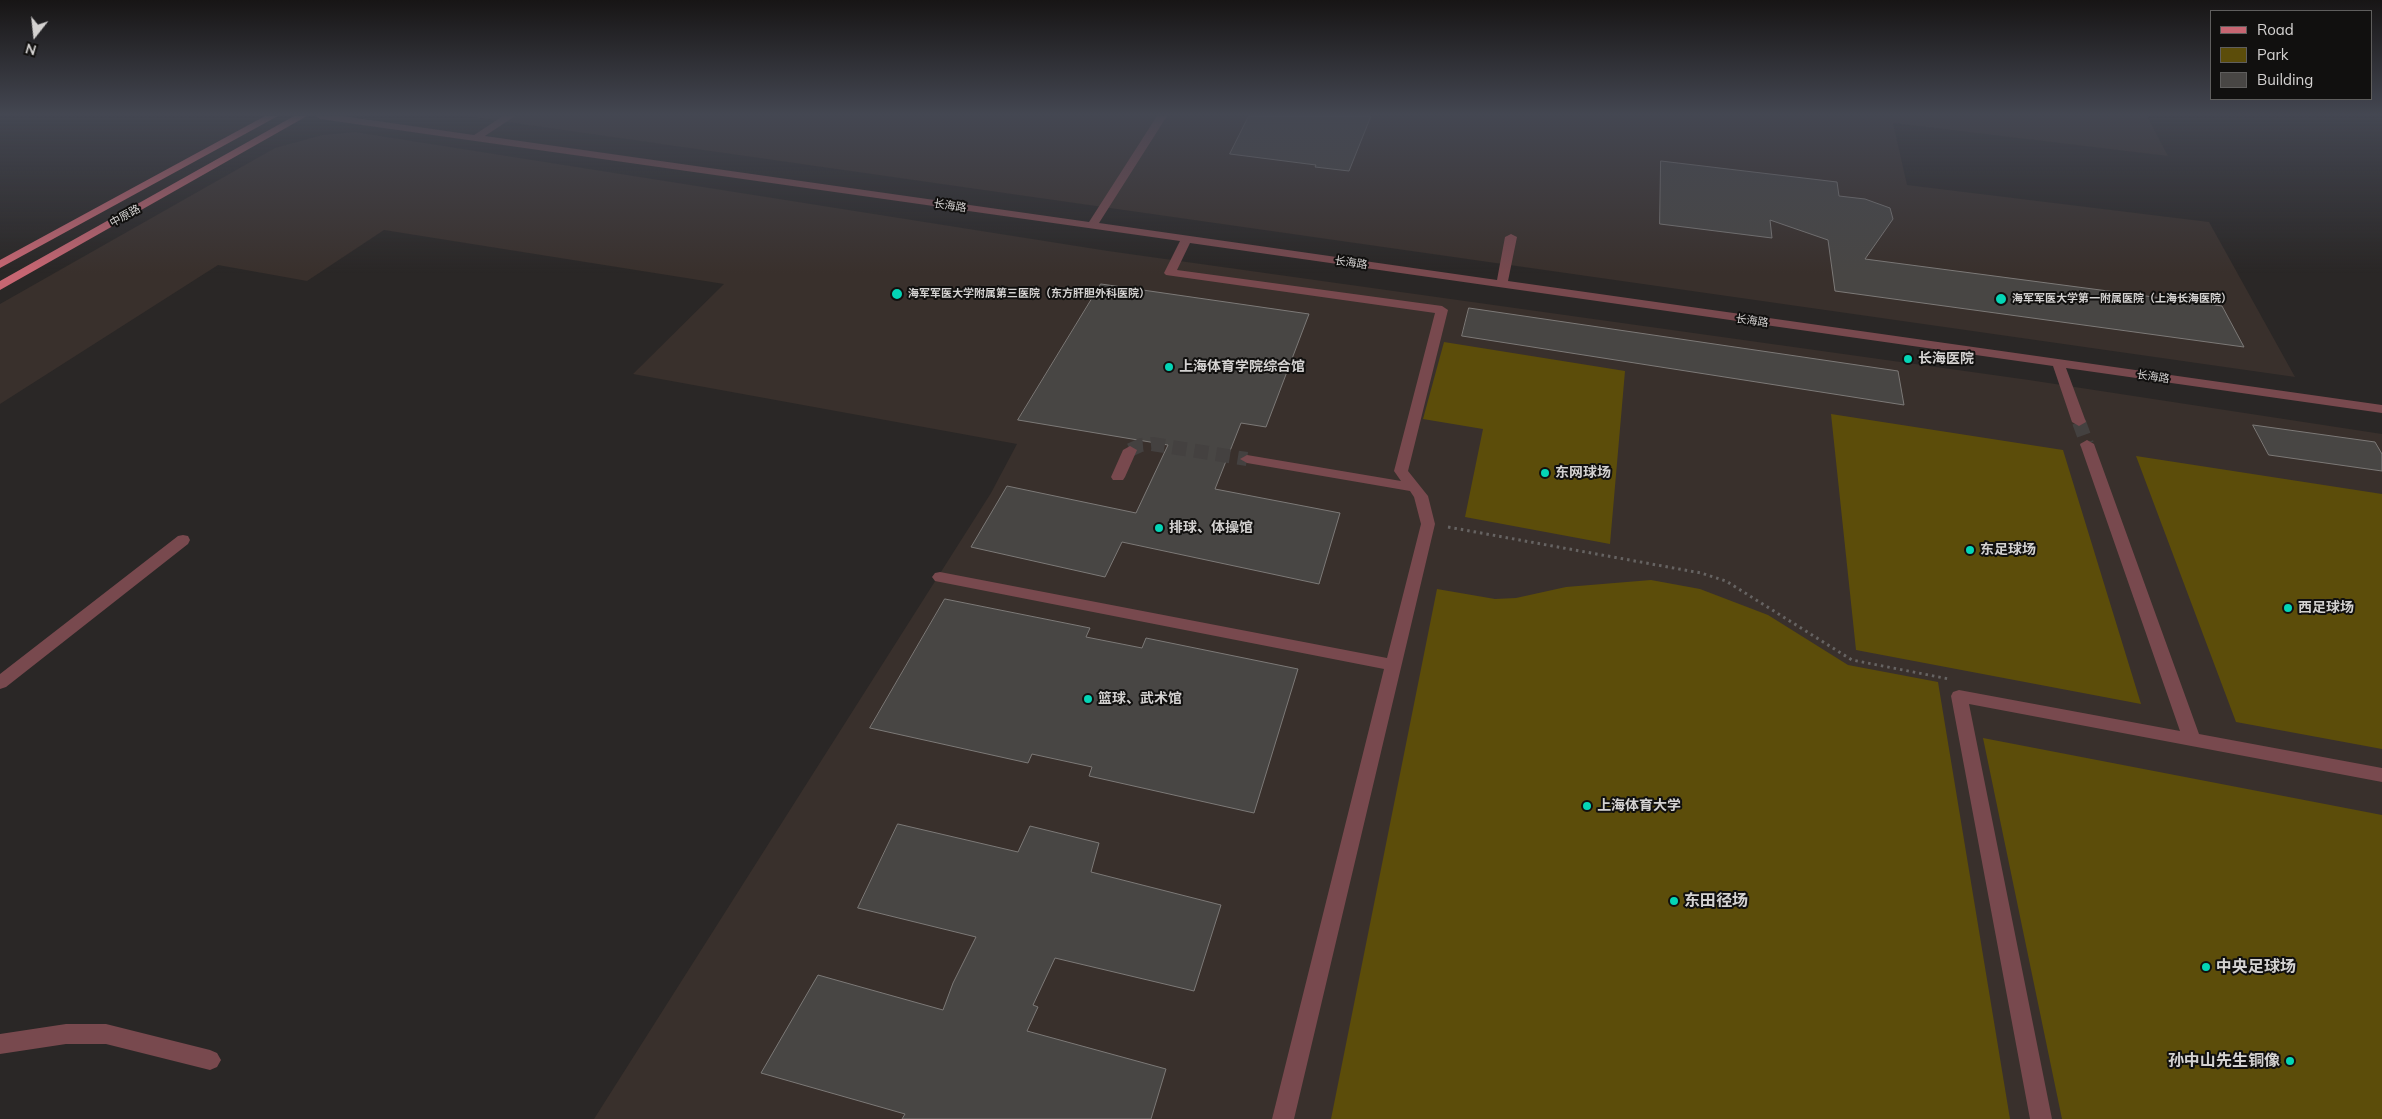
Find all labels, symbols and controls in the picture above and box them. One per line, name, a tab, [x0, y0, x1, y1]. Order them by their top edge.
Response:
north arrow	[10, 10, 60, 60]
legend	[2210, 10, 2372, 100]
text: Road	[2257, 20, 2294, 39]
text: N	[23, 39, 38, 60]
text: Park	[2257, 45, 2289, 64]
text: Building	[2257, 70, 2313, 89]
street label: 长海路	[933, 197, 967, 215]
street label: 中原路	[107, 202, 143, 230]
street label: 长海路	[1334, 254, 1368, 272]
marker: 海军军医大学附属第三医院（东方肝胆外科医院）	[890, 287, 904, 301]
place label: 海军军医大学附属第三医院（东方肝胆外科医院）	[908, 287, 1150, 301]
marker: 海军军医大学第一附属医院（上海长海医院）	[1994, 292, 2008, 306]
place label: 海军军医大学第一附属医院（上海长海医院）	[2012, 292, 2232, 306]
street label: 长海路	[1735, 312, 1769, 330]
place label: 长海医院	[1918, 351, 1974, 367]
marker: 长海医院	[1902, 353, 1914, 365]
place label: 上海体育学院综合馆	[1179, 359, 1305, 375]
marker: 上海体育学院综合馆	[1163, 361, 1175, 373]
street label: 长海路	[2136, 368, 2170, 386]
place label: 东网球场	[1555, 465, 1611, 481]
marker: 东网球场	[1539, 467, 1551, 479]
place label: 排球、体操馆	[1169, 520, 1253, 536]
marker: 排球、体操馆	[1153, 522, 1165, 534]
place label: 东足球场	[1980, 542, 2036, 558]
marker: 东足球场	[1964, 544, 1976, 556]
place label: 西足球场	[2298, 600, 2354, 616]
marker: 西足球场	[2282, 602, 2294, 614]
place label: 篮球、武术馆	[1098, 691, 1182, 707]
marker: 篮球、武术馆	[1082, 693, 1094, 705]
place label: 上海体育大学	[1597, 798, 1681, 814]
marker: 上海体育大学	[1581, 800, 1593, 812]
place label: 东田径场	[1684, 891, 1748, 911]
marker: 东田径场	[1668, 895, 1680, 907]
place label: 中央足球场	[2216, 957, 2296, 977]
marker: 中央足球场	[2200, 961, 2212, 973]
place label: 孙中山先生铜像	[2168, 1051, 2280, 1071]
marker: 孙中山先生铜像	[2284, 1055, 2296, 1067]

